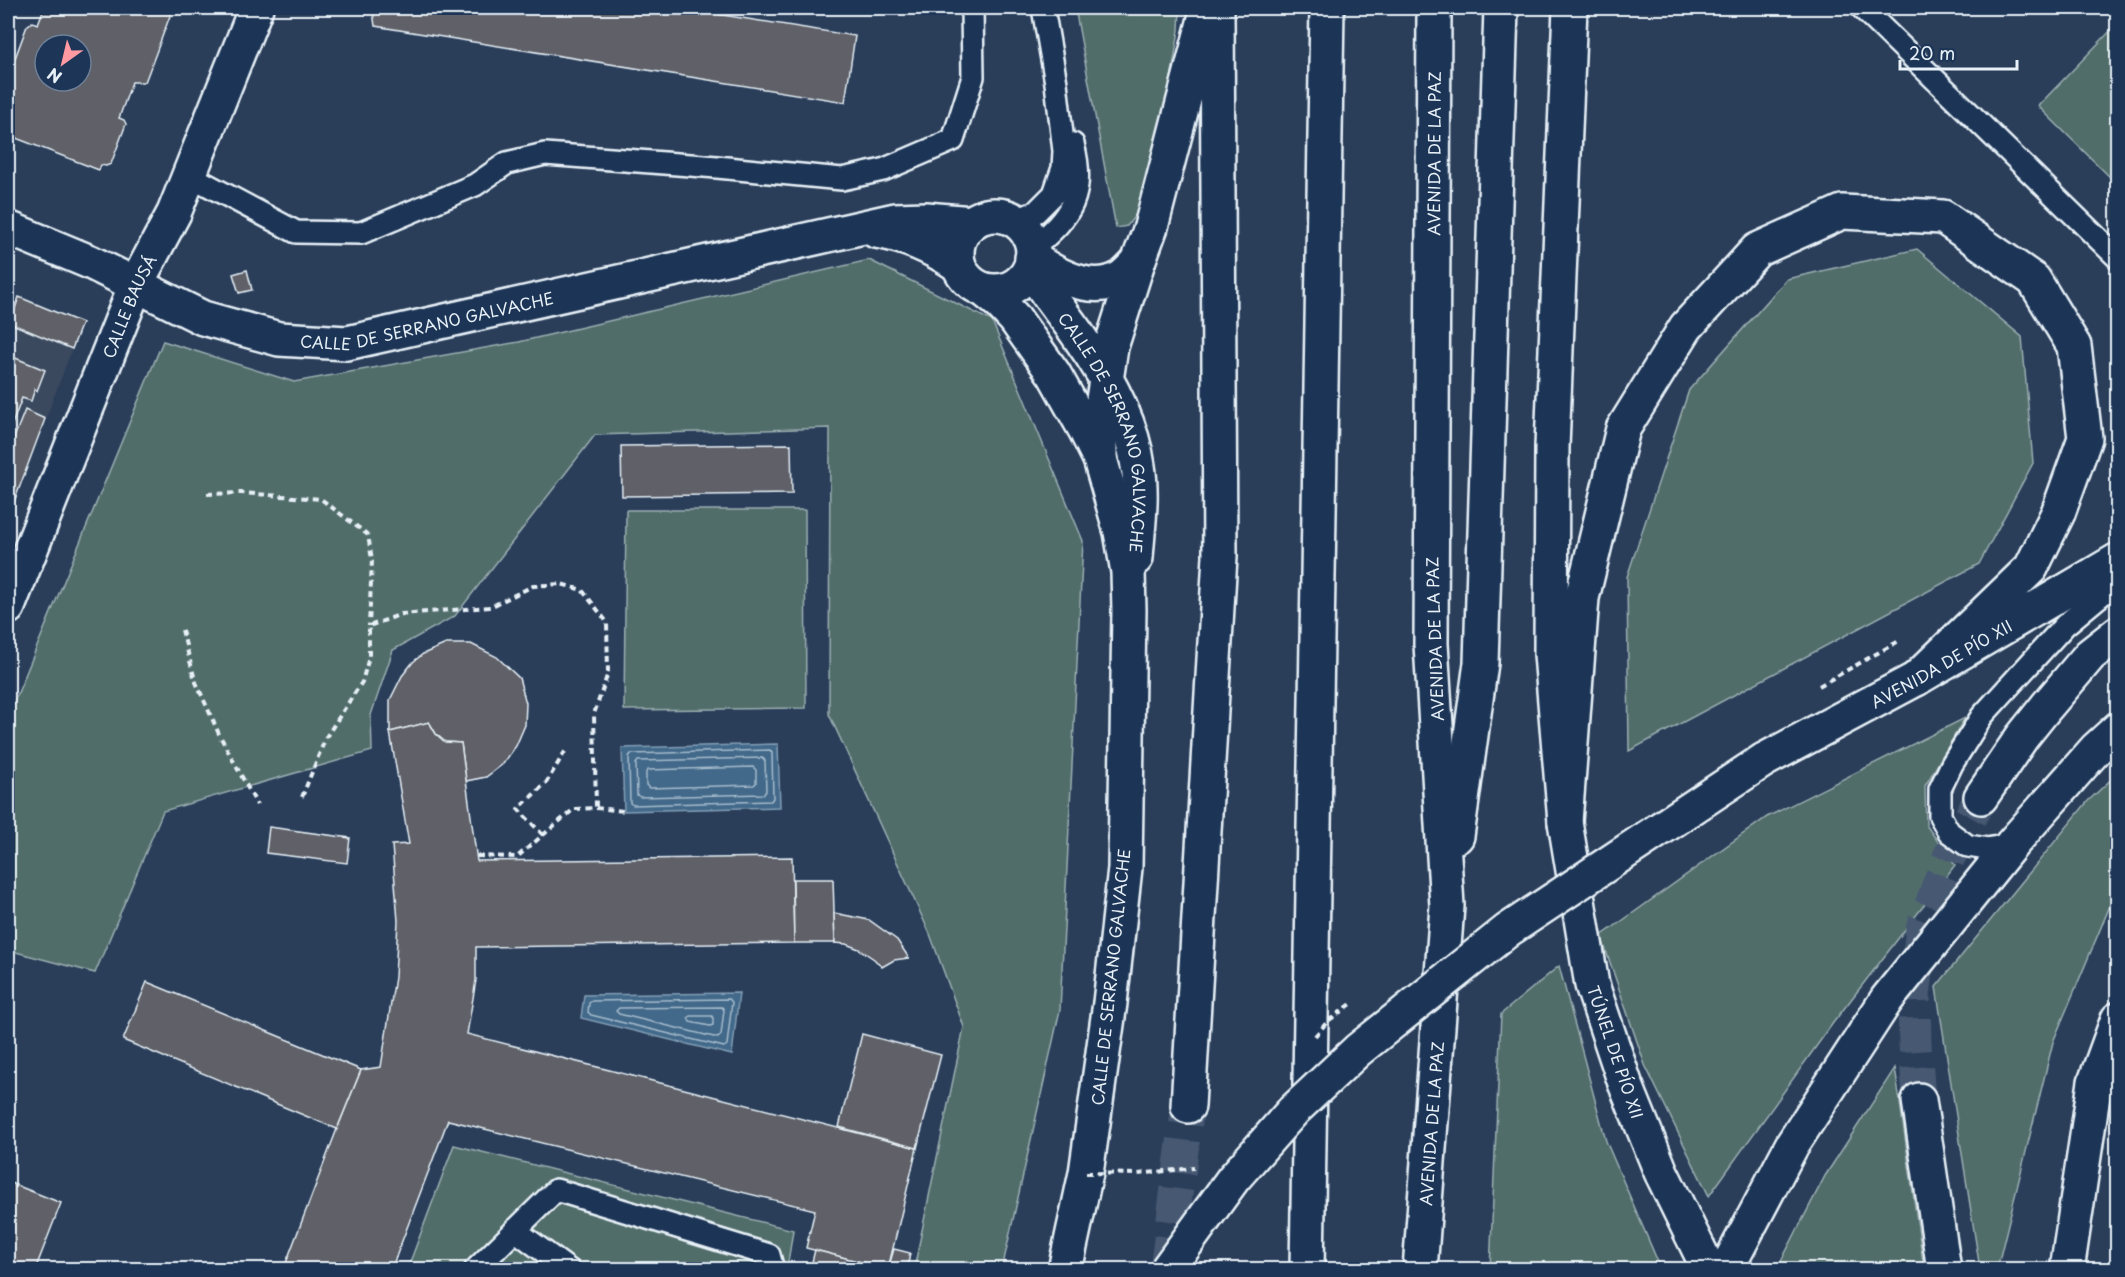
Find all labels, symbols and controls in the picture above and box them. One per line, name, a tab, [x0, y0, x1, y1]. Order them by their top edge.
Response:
north arrow	[33, 33, 93, 93]
scale bar	[1900, 33, 2017, 71]
text: 20 m	[1909, 39, 1955, 66]
text: N	[42, 63, 66, 90]
street label: AVENIDA DE LA PAZ	[1421, 71, 1446, 236]
street label: CALLE BAUSÁ	[96, 250, 162, 362]
street label: CALLE DE SERRANO GALVACHE	[299, 285, 556, 355]
street label: CALLE DE SERRANO GALVACHE	[1053, 307, 1152, 554]
street label: AVENIDA DE LA PAZ	[1419, 556, 1449, 722]
street label: AVENIDA DE PÍO XII	[1866, 613, 2017, 713]
street label: CALLE DE SERRANO GALVACHE	[1085, 847, 1135, 1107]
street label: TÚNEL DE PÍO XII	[1582, 982, 1650, 1122]
street label: AVENIDA DE LA PAZ	[1413, 1041, 1449, 1206]

